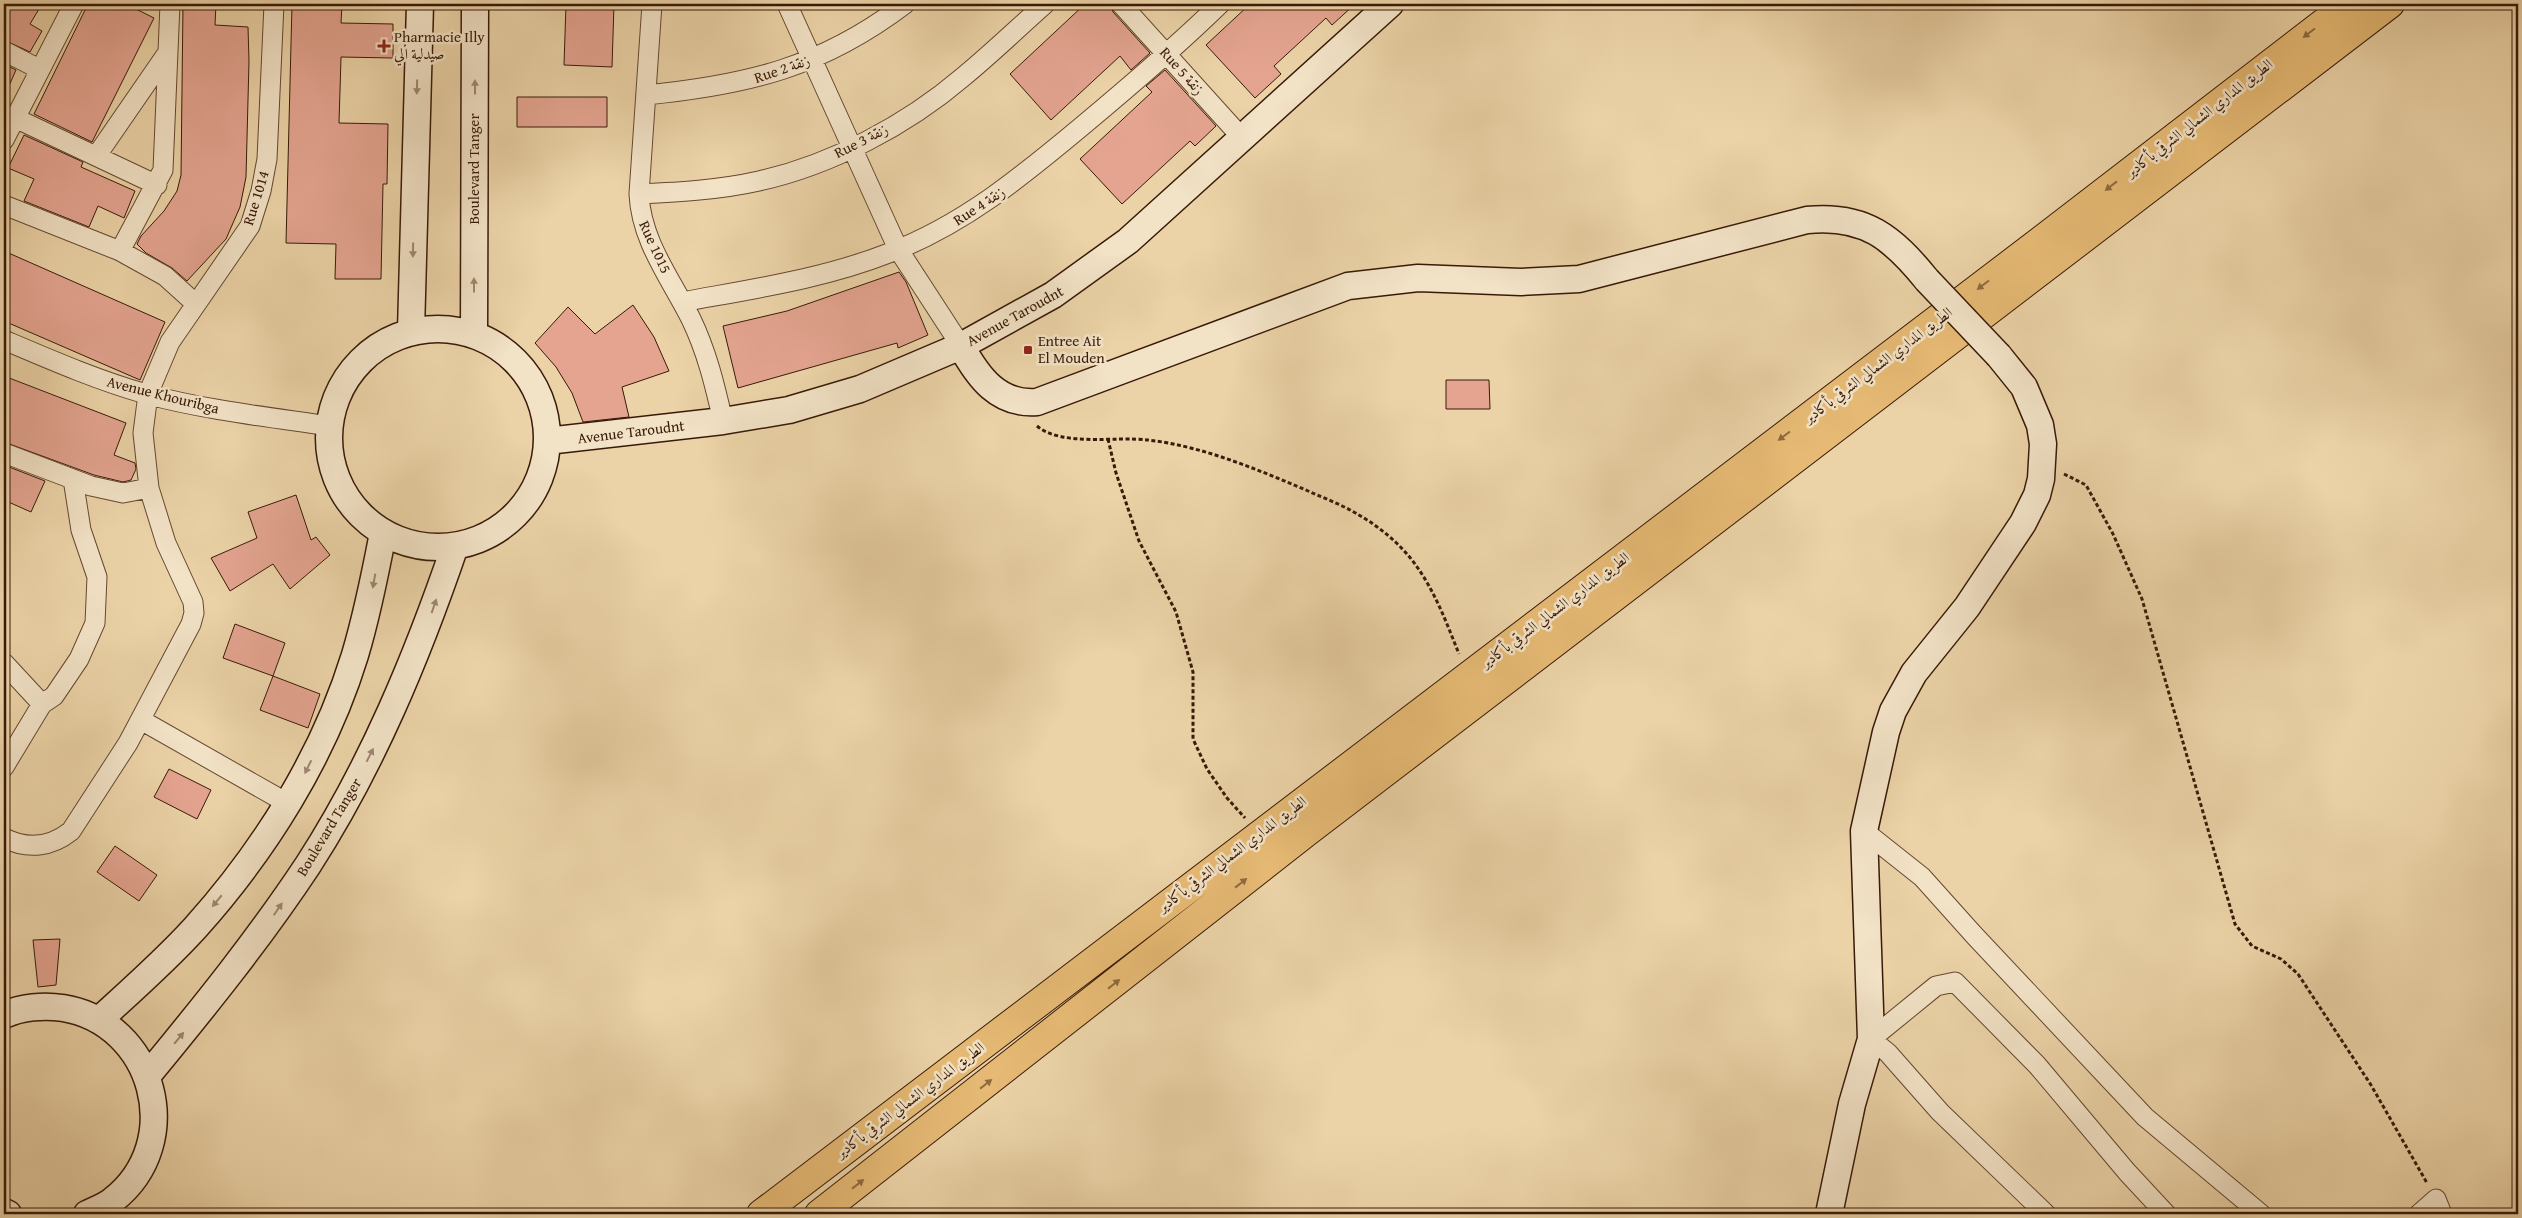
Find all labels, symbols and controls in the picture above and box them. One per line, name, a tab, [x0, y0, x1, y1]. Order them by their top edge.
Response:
place label: Pharmacie Illy صيدلية الي	[394, 26, 485, 66]
one-way arrow	[2303, 28, 2316, 39]
marker: Pharmacie Illy صيدلية الي	[378, 40, 390, 52]
street label: Rue 5 زنقة	[1155, 42, 1210, 99]
street label: Rue 2 زنقة	[751, 49, 813, 88]
street label: الطريق المداري الشمالي الشرقي بأكادير	[2119, 53, 2278, 185]
one-way arrow	[471, 79, 479, 95]
one-way arrow	[413, 80, 421, 96]
street label: Boulevard Tanger	[463, 113, 484, 225]
street label: Rue 3 زنقة	[830, 118, 891, 163]
street label: Rue 1014	[237, 168, 274, 228]
street label: Rue 4 زنقة	[949, 181, 1009, 230]
one-way arrow	[2104, 181, 2118, 191]
street label: Rue 1015	[634, 217, 677, 277]
one-way arrow	[409, 242, 417, 258]
one-way arrow	[470, 277, 478, 293]
street label: Avenue Taroudnt	[963, 280, 1068, 351]
one-way arrow	[1976, 280, 1989, 290]
street label: الطريق المداري الشمالي الشرقي بأكادير	[1797, 302, 1958, 430]
place label: Entree Ait El Mouden	[1038, 330, 1105, 368]
marker: Entree Ait El Mouden	[1022, 344, 1034, 356]
street label: Avenue Khouribga	[105, 370, 222, 419]
street label: Avenue Taroudnt	[576, 414, 686, 448]
one-way arrow	[1778, 431, 1791, 442]
street label: الطريق المداري الشمالي الشرقي بأكادير	[1474, 547, 1635, 675]
one-way arrow	[369, 574, 377, 590]
one-way arrow	[431, 598, 439, 613]
one-way arrow	[366, 748, 374, 762]
one-way arrow	[304, 760, 312, 774]
street label: Boulevard Tanger	[291, 774, 366, 880]
street label: الطريق المداري الشمالي الشرقي بأكادير	[1151, 791, 1312, 919]
one-way arrow	[1235, 878, 1248, 889]
one-way arrow	[212, 895, 223, 908]
one-way arrow	[273, 902, 283, 916]
one-way arrow	[1107, 978, 1120, 989]
one-way arrow	[173, 1032, 184, 1045]
street label: الطريق المداري الشمالي الشرقي بأكادير	[829, 1037, 990, 1165]
one-way arrow	[979, 1079, 993, 1089]
one-way arrow	[851, 1179, 864, 1190]

